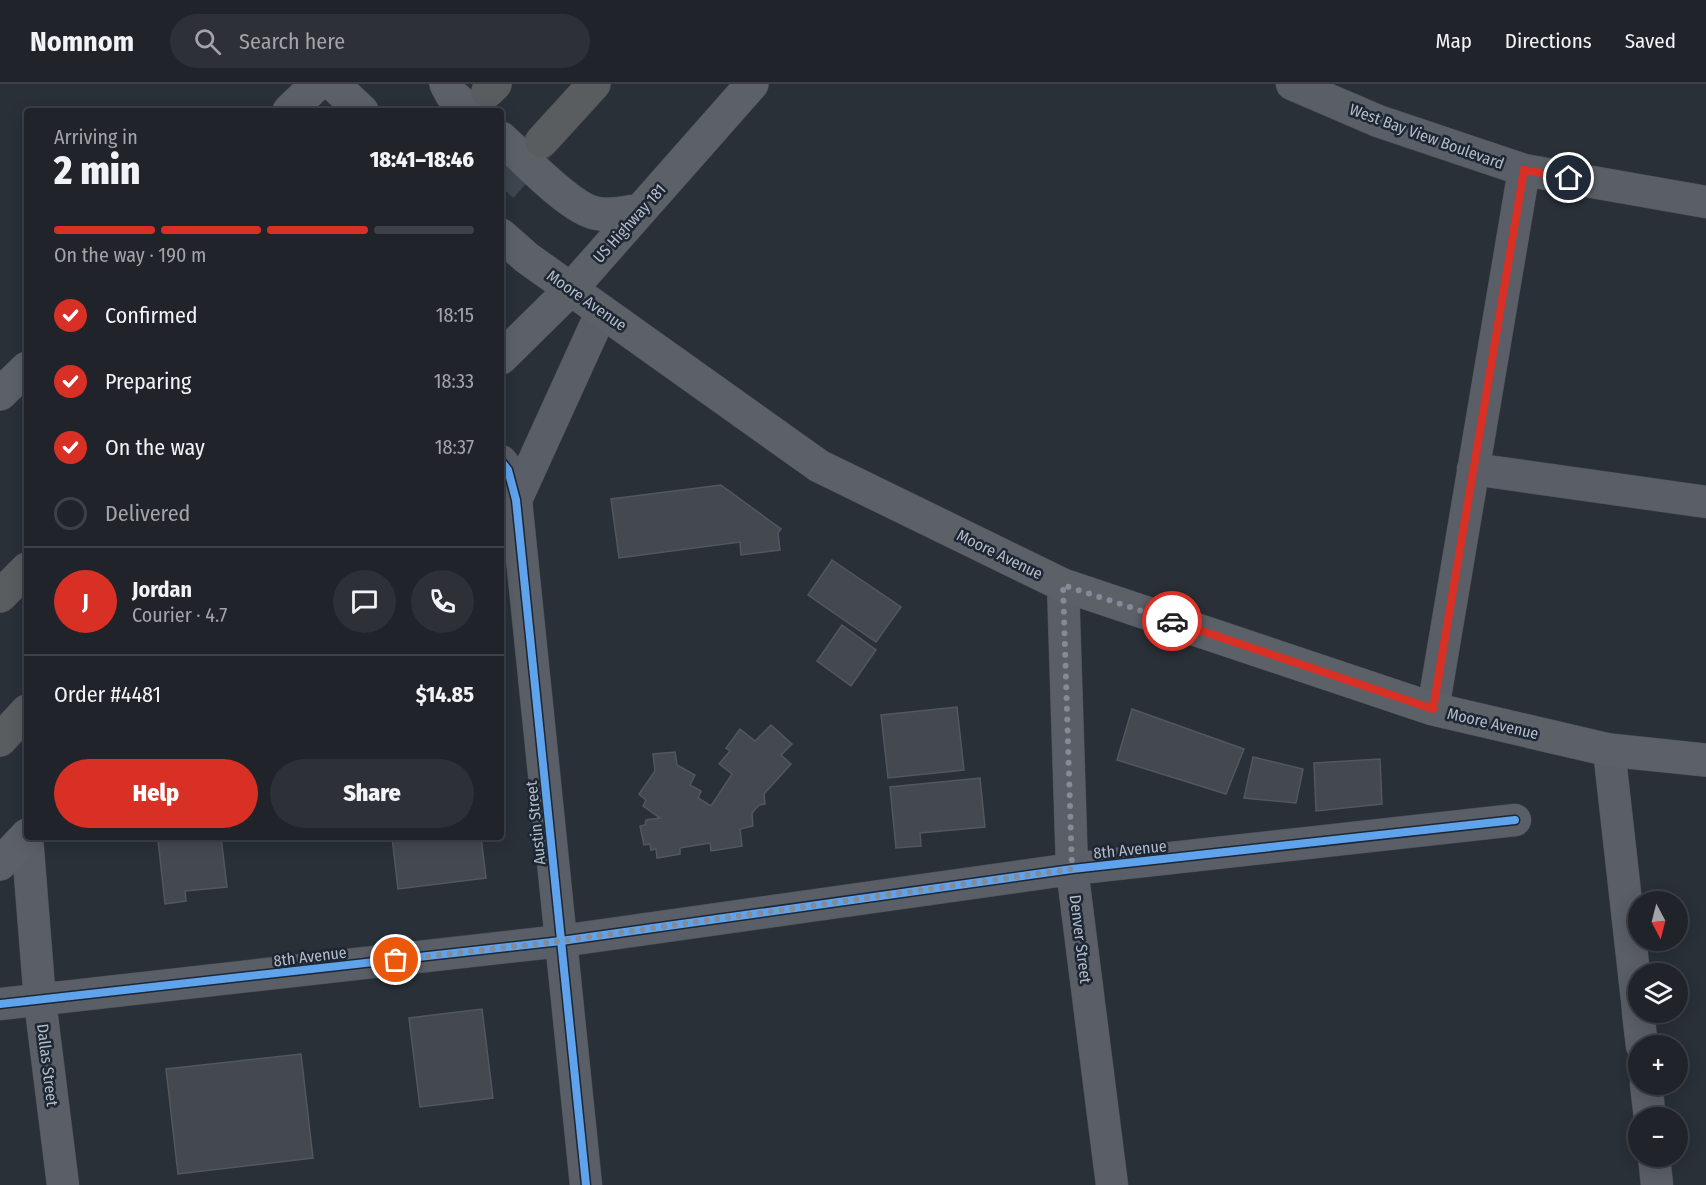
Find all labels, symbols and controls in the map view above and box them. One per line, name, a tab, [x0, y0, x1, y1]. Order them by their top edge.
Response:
search box	[170, 14, 590, 68]
text: Nomnom	[30, 25, 134, 58]
icon: search	[191, 25, 224, 58]
text: Search here	[239, 28, 345, 55]
text: Map	[1435, 28, 1472, 54]
text: Directions	[1505, 28, 1592, 54]
text: Saved	[1625, 28, 1676, 54]
street label: West Bay View Boulevard	[1347, 100, 1507, 173]
text: Arriving in	[54, 125, 138, 149]
text: 18:41–18:46	[370, 146, 474, 173]
text: 2 min	[54, 148, 140, 194]
pin	[1543, 152, 1594, 203]
icon: home	[1552, 161, 1585, 194]
street label: US Highway 181	[589, 180, 670, 267]
text: On the way · 190 m	[54, 243, 206, 267]
street label: Moore Avenue	[543, 266, 630, 335]
icon: check	[54, 299, 87, 332]
text: Confirmed	[105, 302, 198, 329]
text: 18:15	[436, 303, 474, 327]
icon: check	[54, 365, 87, 398]
text: Preparing	[105, 368, 191, 395]
text: 18:33	[434, 369, 474, 393]
icon: check	[54, 431, 87, 464]
text: On the way	[105, 434, 205, 461]
text: 18:37	[435, 435, 474, 459]
text: Delivered	[105, 500, 190, 527]
street label: Moore Avenue	[954, 526, 1046, 583]
button: chat	[333, 570, 396, 633]
button: phone	[411, 570, 474, 633]
text: Jordan	[132, 576, 192, 603]
text: J	[82, 588, 89, 615]
courier	[1142, 591, 1202, 651]
text: Courier · 4.7	[132, 603, 227, 627]
icon: car	[1156, 605, 1189, 638]
text: Order #4481	[54, 681, 161, 708]
text: $14.85	[416, 681, 474, 708]
street label: Moore Avenue	[1445, 704, 1540, 743]
button: Help	[54, 759, 258, 828]
button: Share	[270, 759, 474, 828]
street label: Austin Street	[522, 779, 549, 866]
street label: 8th Avenue	[1093, 836, 1168, 863]
north arrow	[1628, 891, 1688, 951]
map controls	[1628, 891, 1688, 1167]
street label: Denver Street	[1066, 894, 1095, 985]
pin	[370, 934, 421, 985]
street label: 8th Avenue	[272, 943, 348, 970]
icon: bag	[379, 943, 412, 976]
button: layers	[1628, 963, 1688, 1023]
street label: Dallas Street	[33, 1023, 62, 1108]
button: +	[1628, 1035, 1688, 1095]
button: −	[1628, 1107, 1688, 1167]

